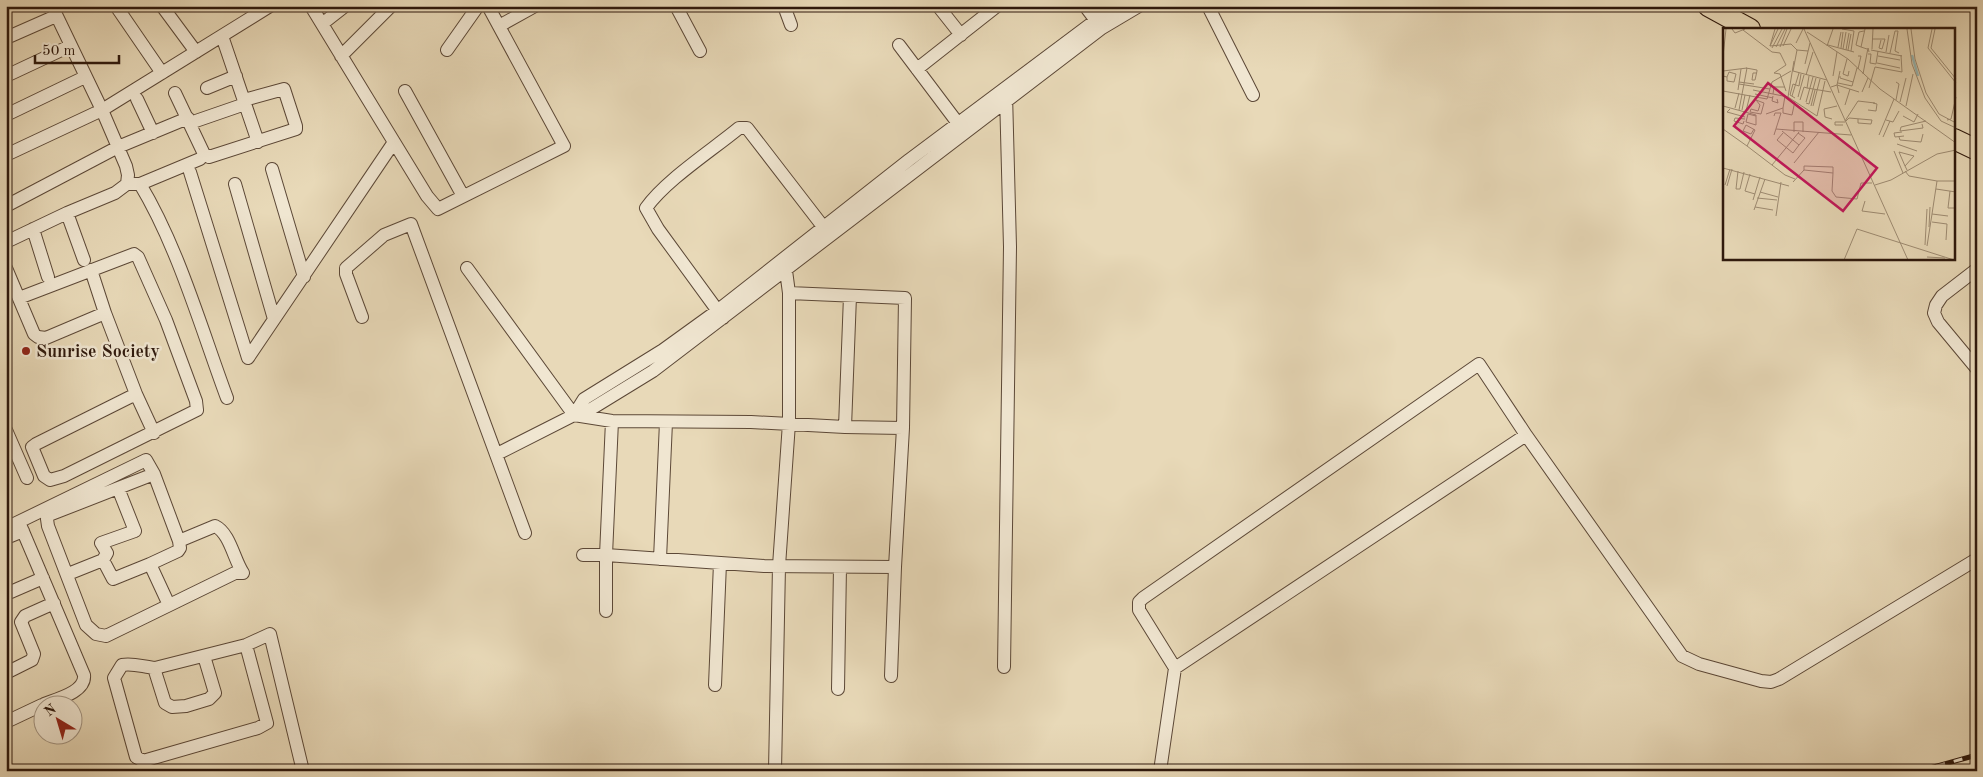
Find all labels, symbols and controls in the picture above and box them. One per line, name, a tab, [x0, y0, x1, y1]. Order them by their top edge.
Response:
inset map	[1723, 28, 1956, 260]
scale bar	[35, 32, 119, 64]
text: 50 m	[42, 44, 76, 59]
place label: Sunrise Society	[36, 343, 160, 361]
marker: Sunrise Society	[20, 345, 32, 357]
north arrow	[32, 694, 82, 744]
text: N	[42, 702, 59, 719]

